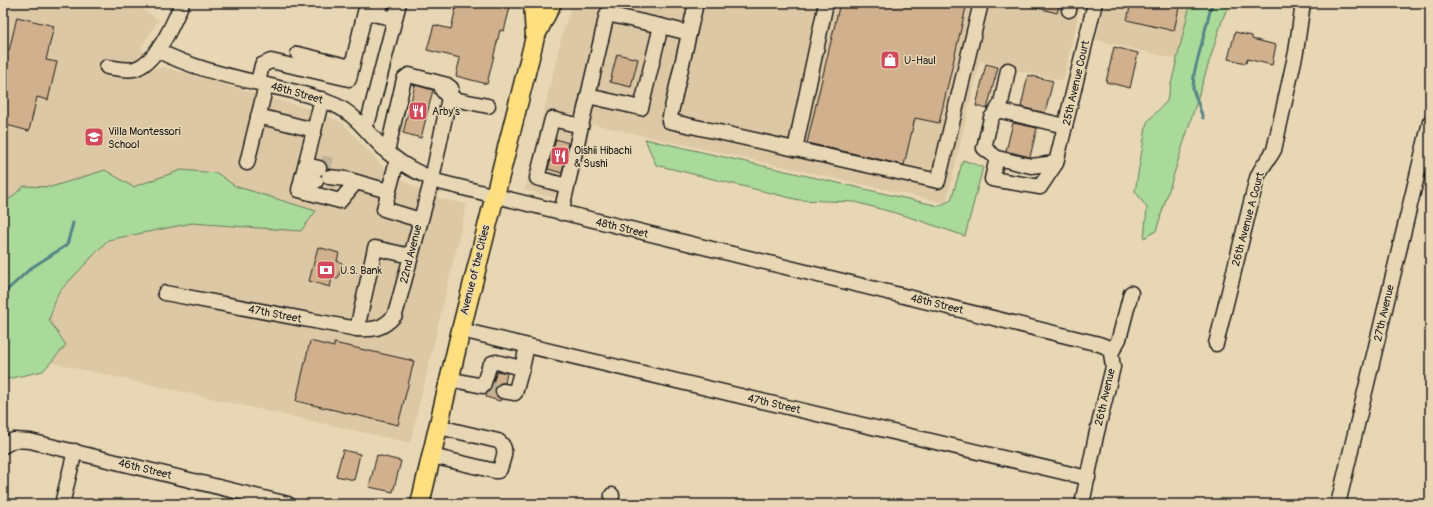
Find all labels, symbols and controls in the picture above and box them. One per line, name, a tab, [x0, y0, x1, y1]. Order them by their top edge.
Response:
street label: 25th Avenue Court	[1060, 39, 1092, 127]
shop icon: U-Haul	[879, 49, 901, 71]
place label: U-Haul	[904, 54, 936, 67]
street label: 48th Street	[269, 79, 325, 107]
restaurant icon: Arby's	[407, 100, 429, 122]
place label: Arby's	[432, 105, 460, 118]
place label: Villa Montessori School	[108, 125, 181, 151]
school or university icon: Villa Montessori School	[83, 126, 105, 148]
place label: Oishii Hibachi & Sushi	[574, 144, 632, 170]
restaurant icon: Oishii Hibachi & Sushi	[549, 145, 571, 167]
street label: 26th Avenue A Court	[1229, 170, 1267, 267]
street label: 48th Street	[594, 215, 650, 241]
street label: 22nd Avenue	[397, 223, 425, 285]
street label: Avenue of the Cities	[458, 224, 492, 316]
bank icon: U.S. Bank	[315, 259, 337, 281]
place label: U.S. Bank	[340, 264, 383, 277]
street label: 27th Avenue	[1371, 283, 1397, 343]
street label: 48th Street	[909, 291, 965, 317]
street label: 47th Street	[247, 302, 303, 326]
street label: 26th Avenue	[1092, 367, 1118, 427]
street label: 47th Street	[746, 392, 802, 417]
street label: 46th Street	[117, 456, 174, 482]

